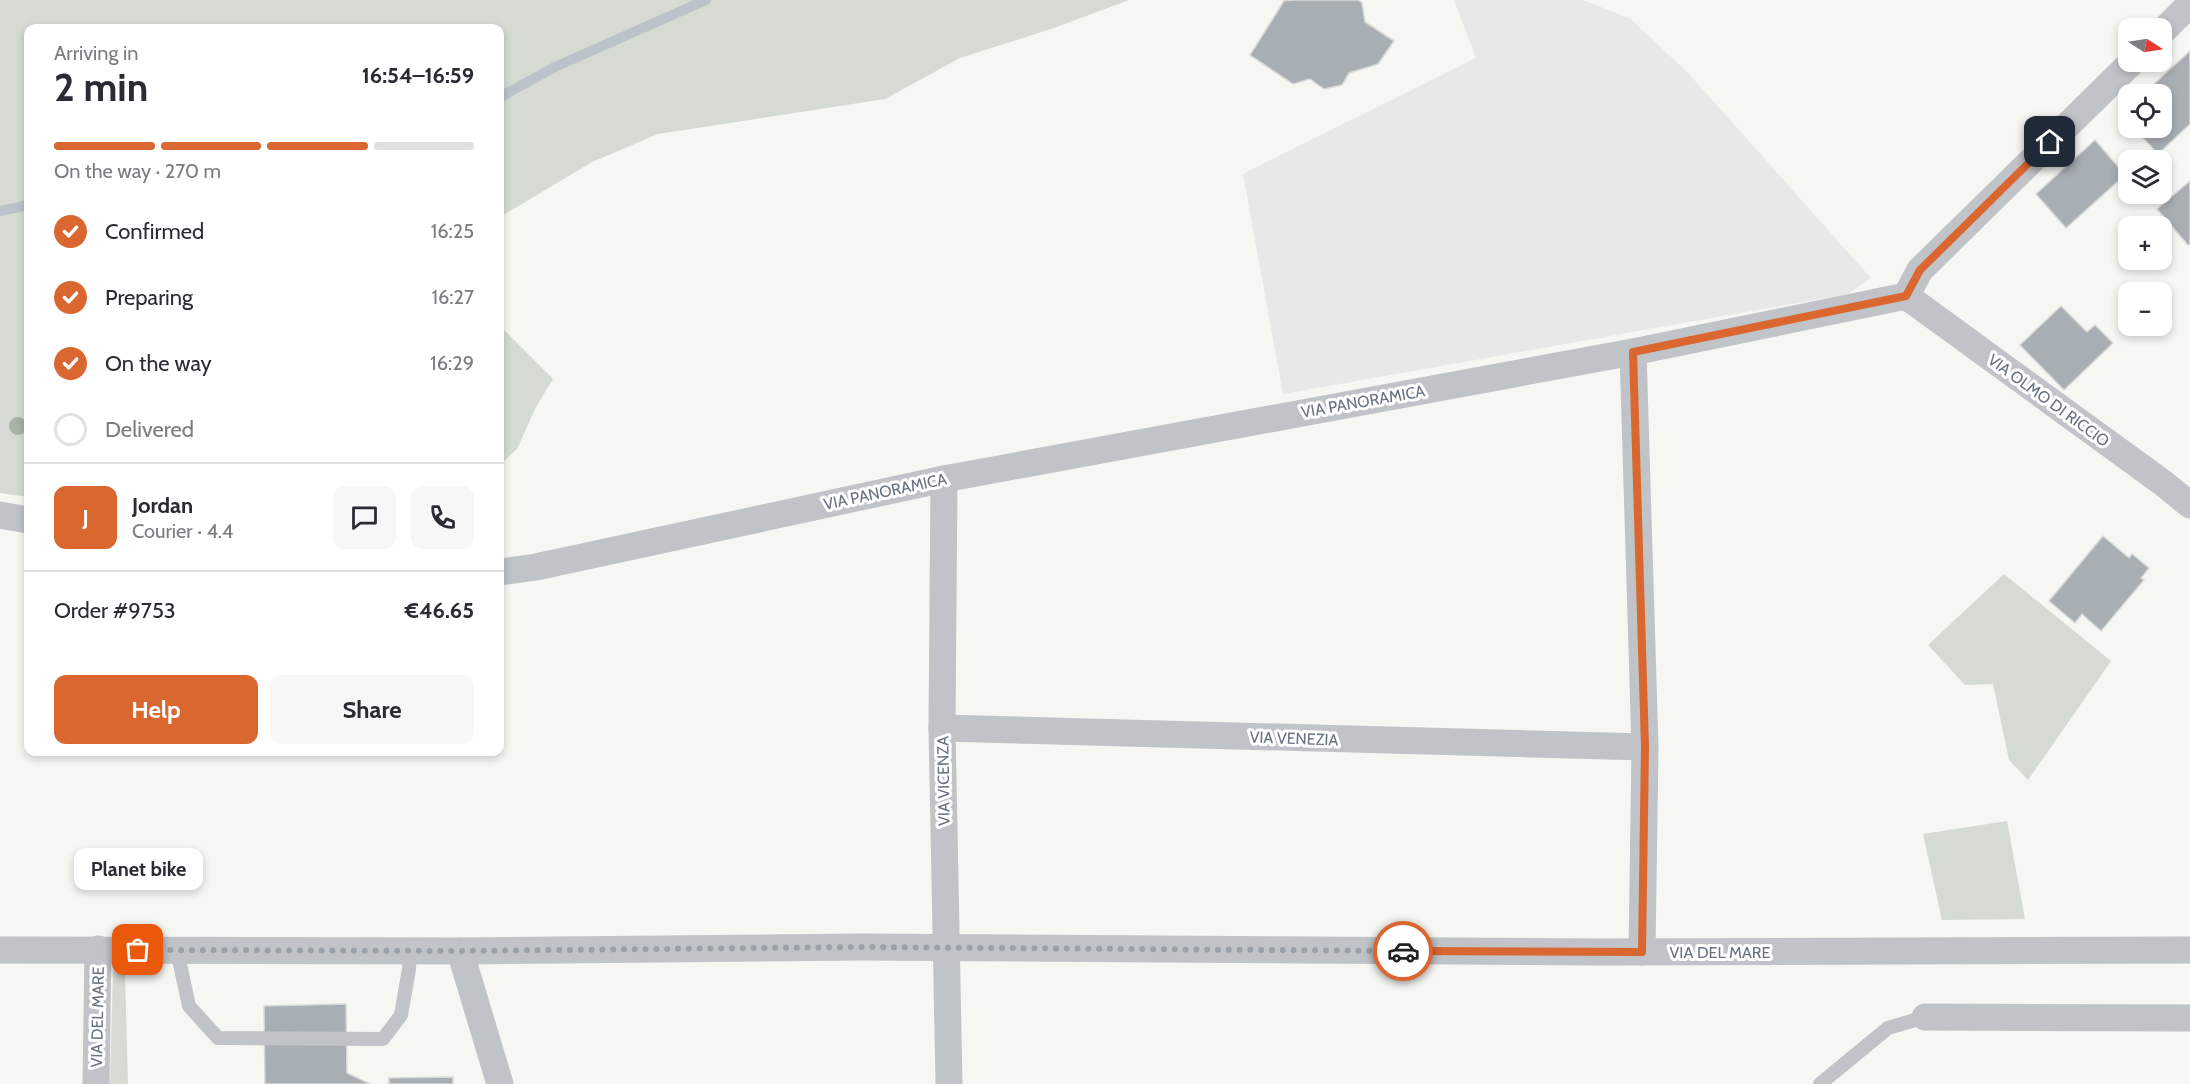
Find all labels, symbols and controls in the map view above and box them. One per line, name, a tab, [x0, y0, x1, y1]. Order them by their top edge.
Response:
north arrow	[2118, 18, 2172, 72]
map controls	[2118, 18, 2172, 336]
text: Arriving in	[54, 41, 138, 65]
text: 16:54–16:59	[362, 62, 474, 89]
text: 2 min	[54, 63, 148, 111]
button: locate	[2118, 84, 2172, 138]
pin	[2024, 116, 2075, 167]
icon: home	[2033, 125, 2066, 158]
button: layers	[2118, 150, 2172, 204]
text: On the way · 270 m	[54, 159, 221, 183]
icon: check	[54, 215, 87, 248]
button: +	[2118, 216, 2172, 270]
text: Confirmed	[105, 218, 204, 245]
text: 16:25	[431, 219, 474, 243]
icon: check	[54, 281, 87, 314]
button: −	[2118, 282, 2172, 336]
text: Preparing	[105, 284, 193, 311]
text: 16:27	[431, 285, 474, 309]
icon: check	[54, 347, 87, 380]
text: On the way	[105, 350, 212, 377]
street label: VIA OLMO DI RICCIO	[1984, 350, 2113, 451]
text: 16:29	[430, 351, 474, 375]
street label: VIA PANORAMICA	[1300, 381, 1427, 422]
text: Delivered	[105, 416, 194, 443]
street label: VIA PANORAMICA	[822, 469, 949, 514]
button: chat	[333, 486, 396, 549]
button: phone	[411, 486, 474, 549]
text: Jordan	[132, 492, 193, 519]
text: J	[82, 504, 89, 531]
text: Courier · 4.4	[132, 519, 233, 543]
text: Order #9753	[54, 597, 176, 624]
text: €46.65	[405, 597, 474, 624]
button: Help	[54, 675, 258, 744]
button: Share	[270, 675, 474, 744]
street label: VIA VENEZIA	[1249, 727, 1339, 750]
street label: VIA VICENZA	[933, 736, 954, 826]
callout: Planet bike	[74, 848, 202, 890]
text: Planet bike	[91, 857, 186, 881]
courier	[1373, 921, 1433, 981]
pin	[112, 924, 163, 975]
icon: bag	[121, 933, 154, 966]
icon: car	[1387, 935, 1420, 968]
street label: VIA DEL MARE	[1670, 943, 1771, 962]
street label: VIA DEL MARE	[87, 966, 108, 1068]

